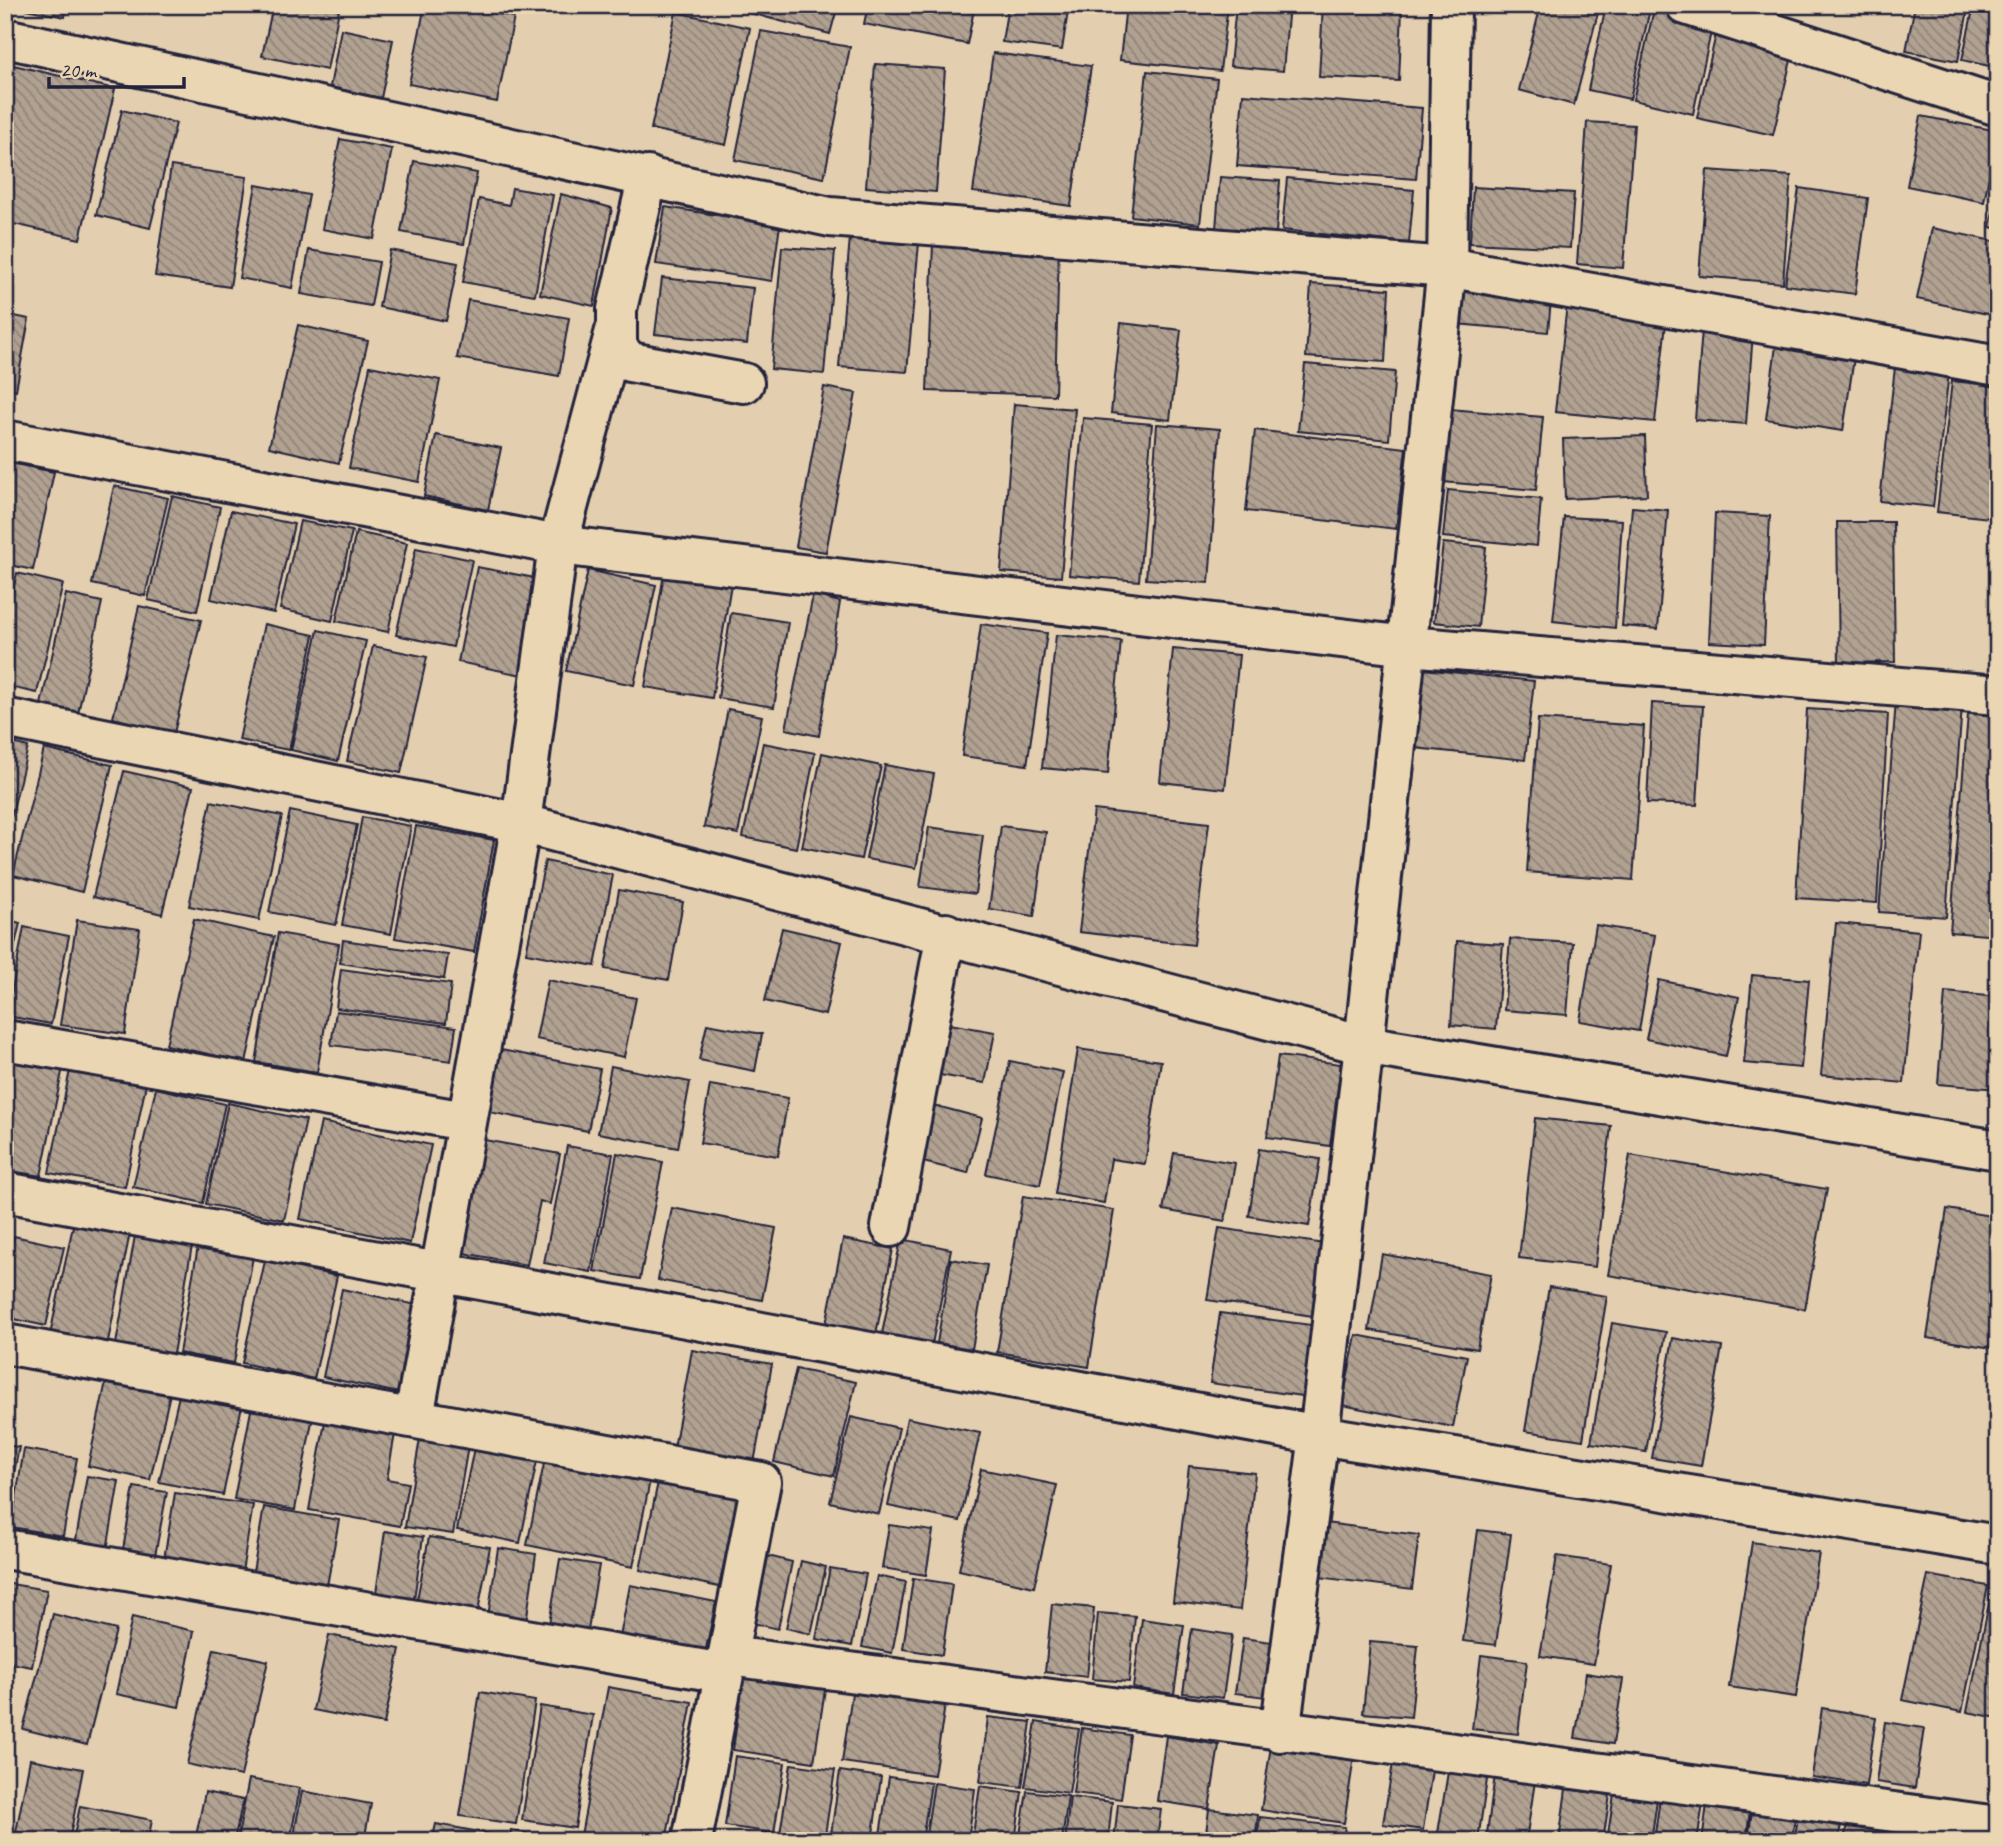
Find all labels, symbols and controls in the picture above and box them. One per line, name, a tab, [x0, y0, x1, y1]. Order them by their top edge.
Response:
scale bar	[49, 46, 184, 90]
text: 20 m	[60, 57, 98, 83]

